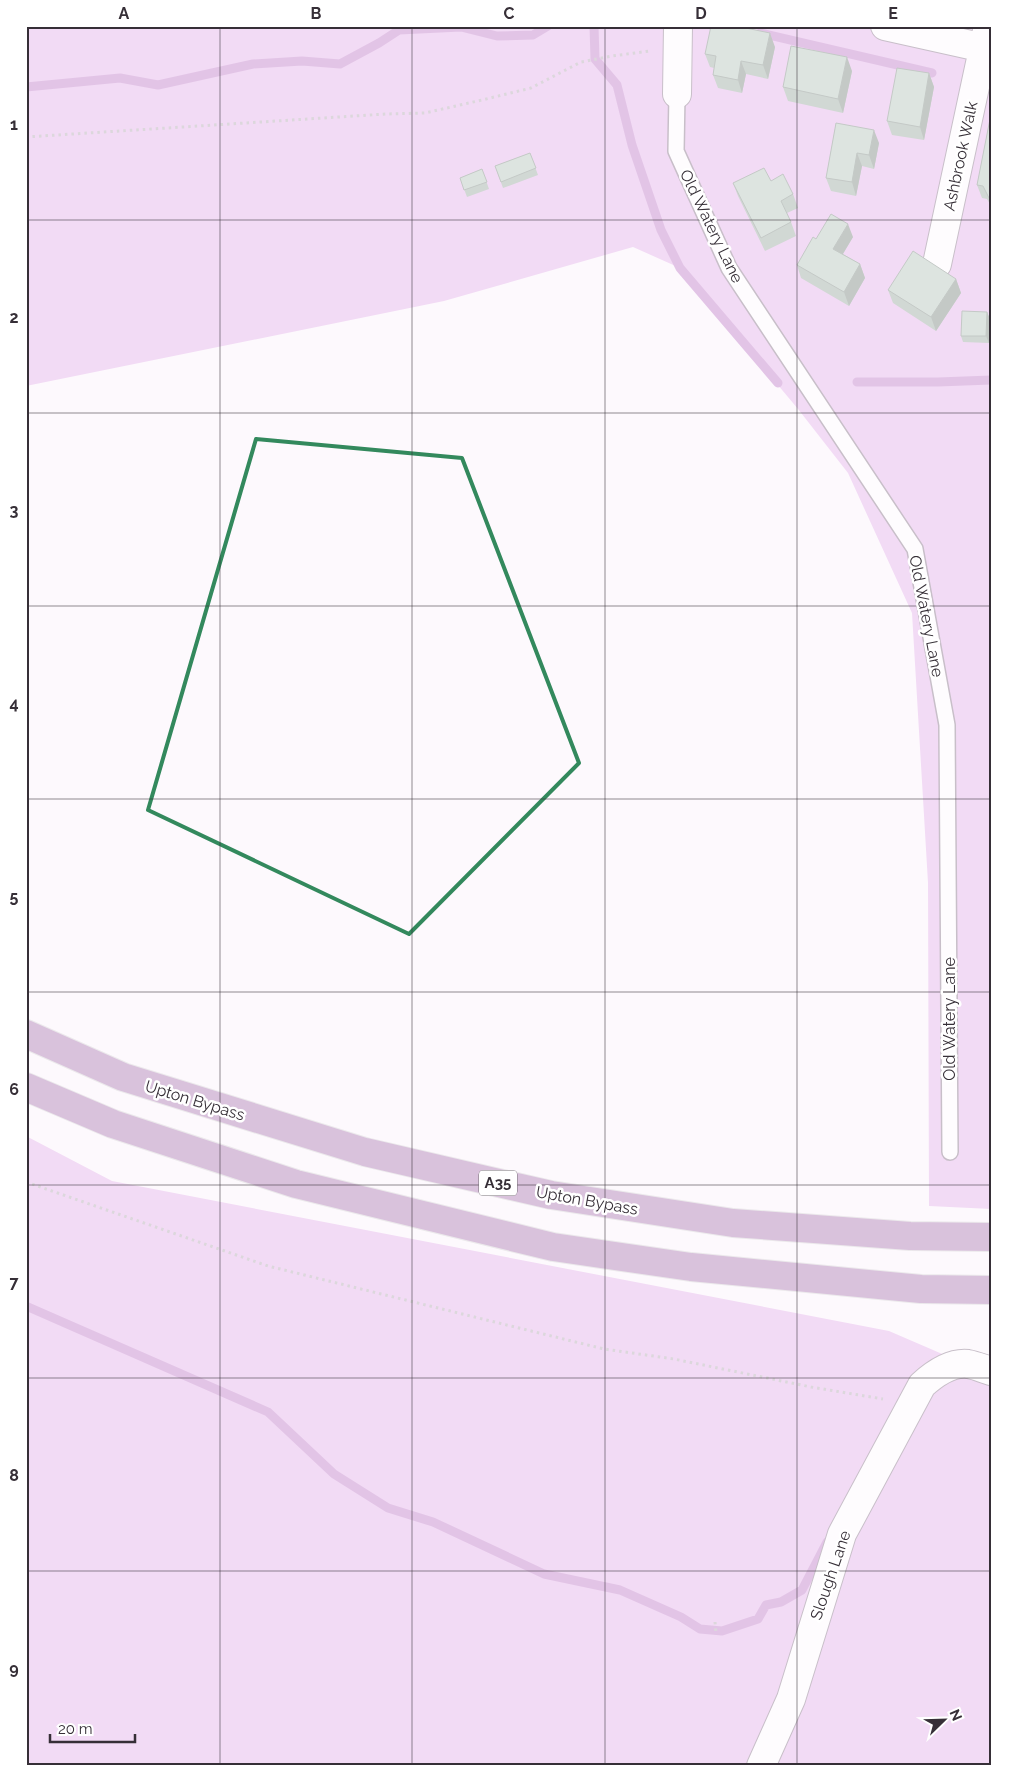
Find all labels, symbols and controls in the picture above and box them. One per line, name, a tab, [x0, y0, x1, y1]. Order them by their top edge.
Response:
text: A	[119, 4, 130, 23]
text: B	[311, 4, 322, 23]
text: C	[504, 4, 515, 23]
text: D	[695, 4, 707, 23]
text: E	[888, 4, 898, 23]
street label: Ashbrook Walk	[940, 99, 981, 213]
text: 1	[10, 115, 18, 134]
street label: Old Watery Lane	[676, 166, 747, 286]
text: 2	[9, 308, 19, 327]
text: 3	[10, 501, 19, 520]
street label: Old Watery Lane	[905, 554, 948, 679]
text: 4	[9, 694, 19, 713]
text: 5	[10, 887, 19, 906]
street label: Old Watery Lane	[940, 957, 959, 1081]
street label: Upton Bypass	[143, 1076, 247, 1125]
text: 6	[9, 1080, 19, 1099]
road number: A35	[479, 1170, 517, 1196]
street label: Upton Bypass	[534, 1182, 640, 1219]
text: 7	[10, 1273, 19, 1292]
text: 8	[9, 1466, 19, 1485]
street label: Slough Lane	[806, 1528, 855, 1622]
text: 9	[9, 1659, 19, 1678]
north arrow	[920, 1694, 970, 1744]
text: N	[947, 1707, 965, 1723]
scale bar	[50, 1712, 135, 1744]
text: 20 m	[58, 1720, 93, 1738]

